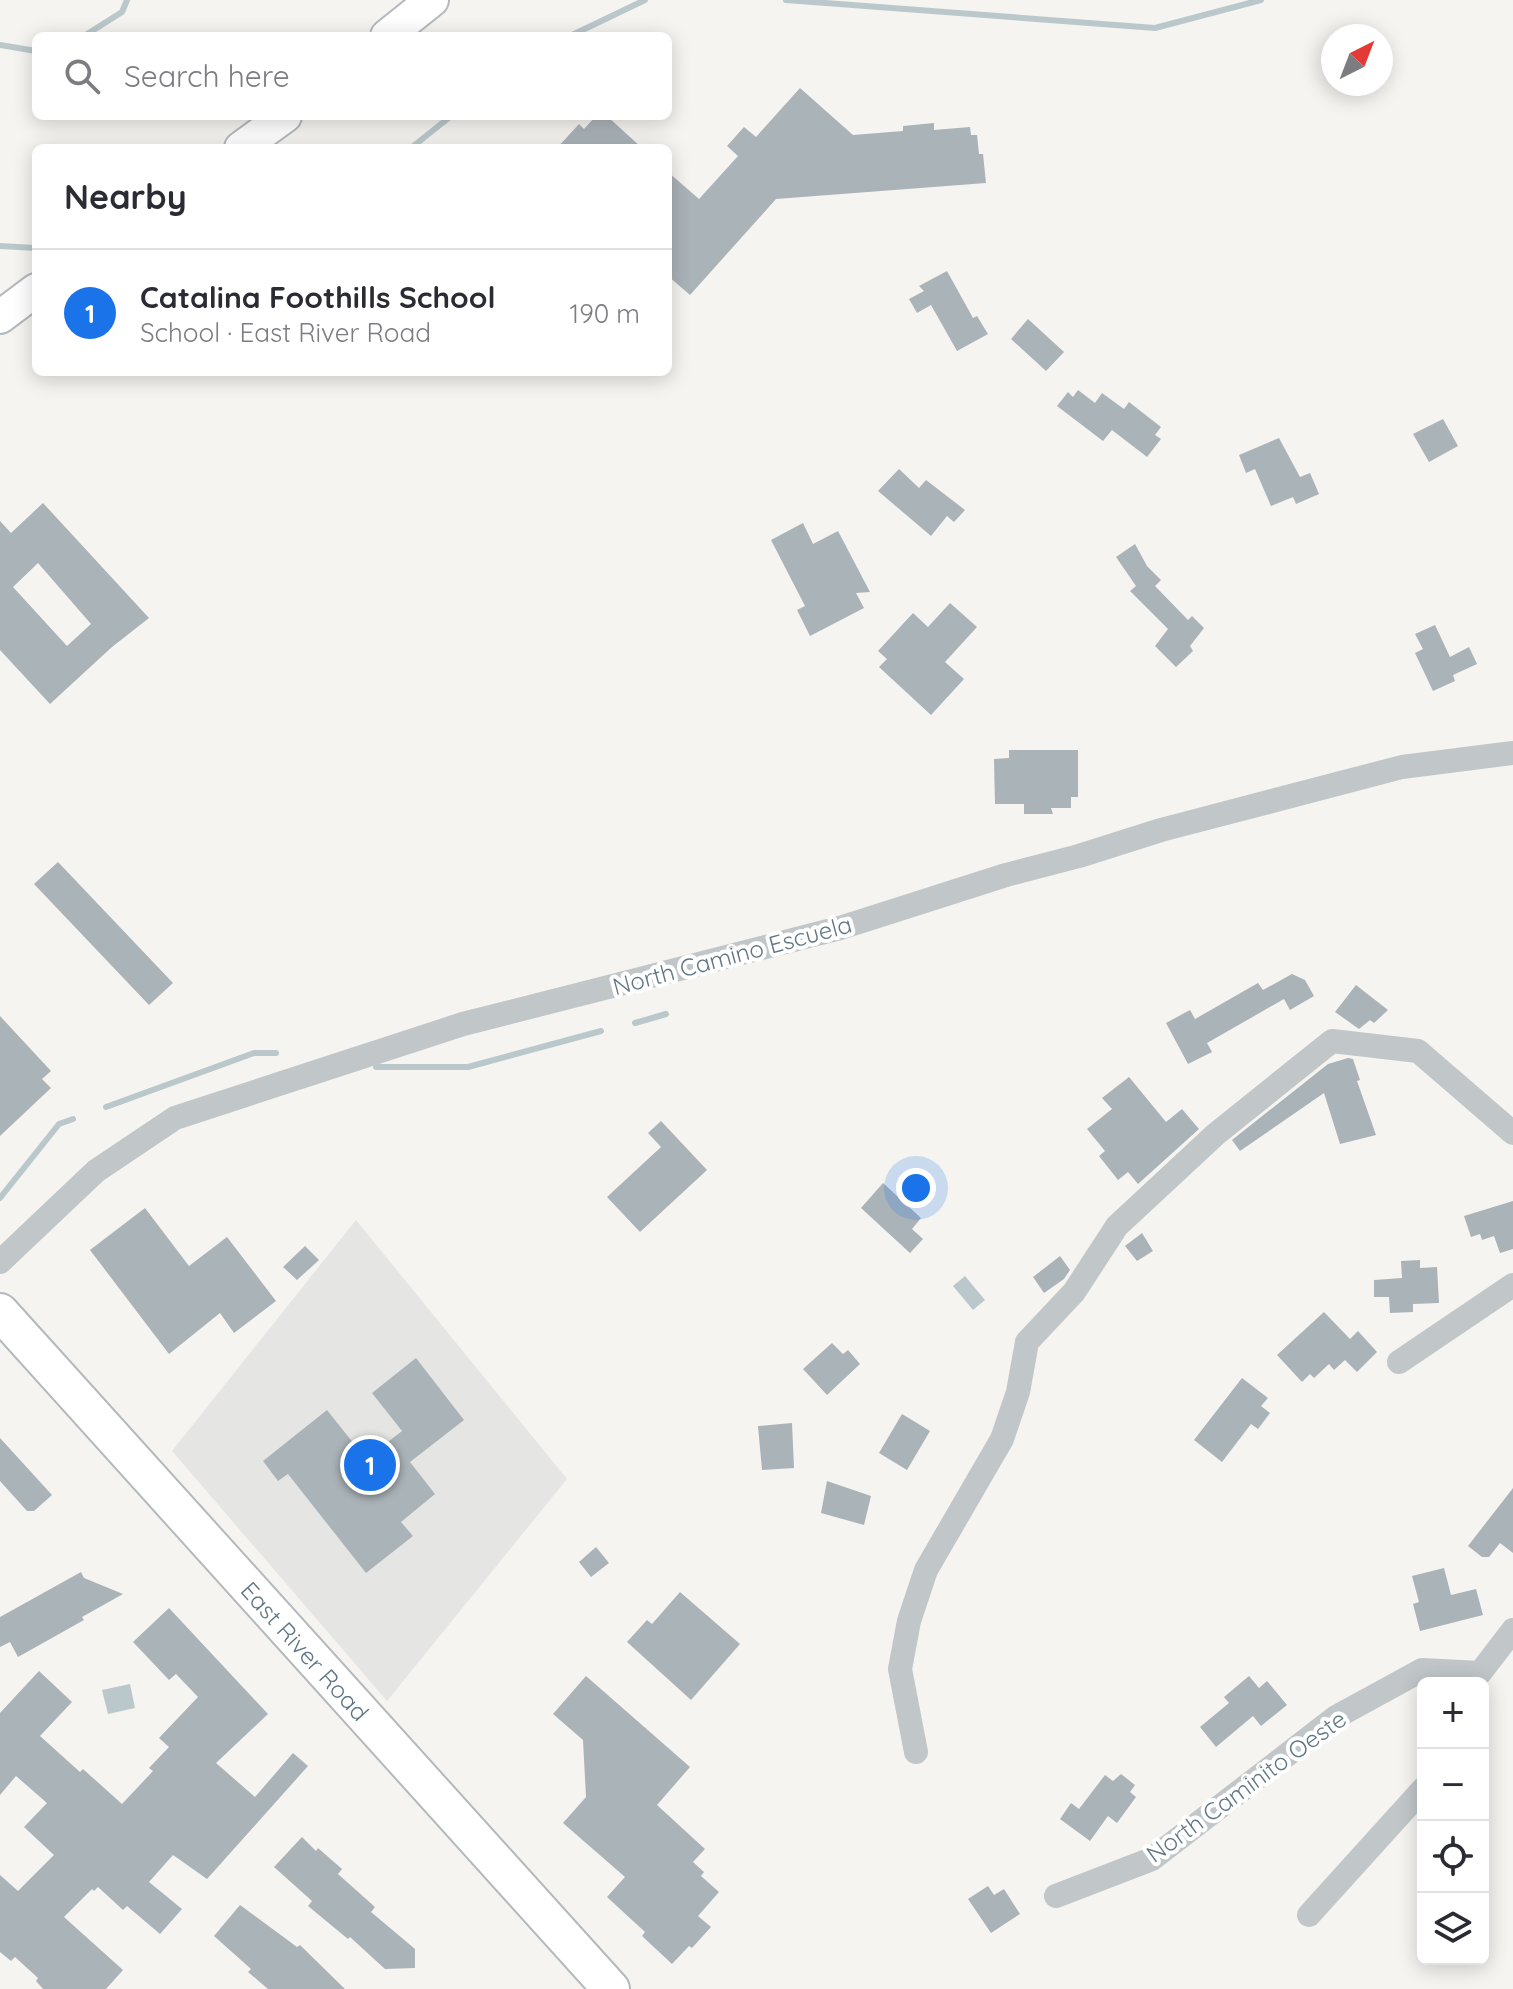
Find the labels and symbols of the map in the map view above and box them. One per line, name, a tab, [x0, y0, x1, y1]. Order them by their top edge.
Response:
north arrow	[1321, 24, 1393, 96]
street label: North Camino Escuela	[609, 909, 855, 1001]
your location	[896, 1168, 936, 1208]
pin: 1	[344, 1435, 396, 1495]
street label: East River Road	[235, 1575, 375, 1727]
street label: North Caminito Oeste	[1140, 1703, 1352, 1869]

